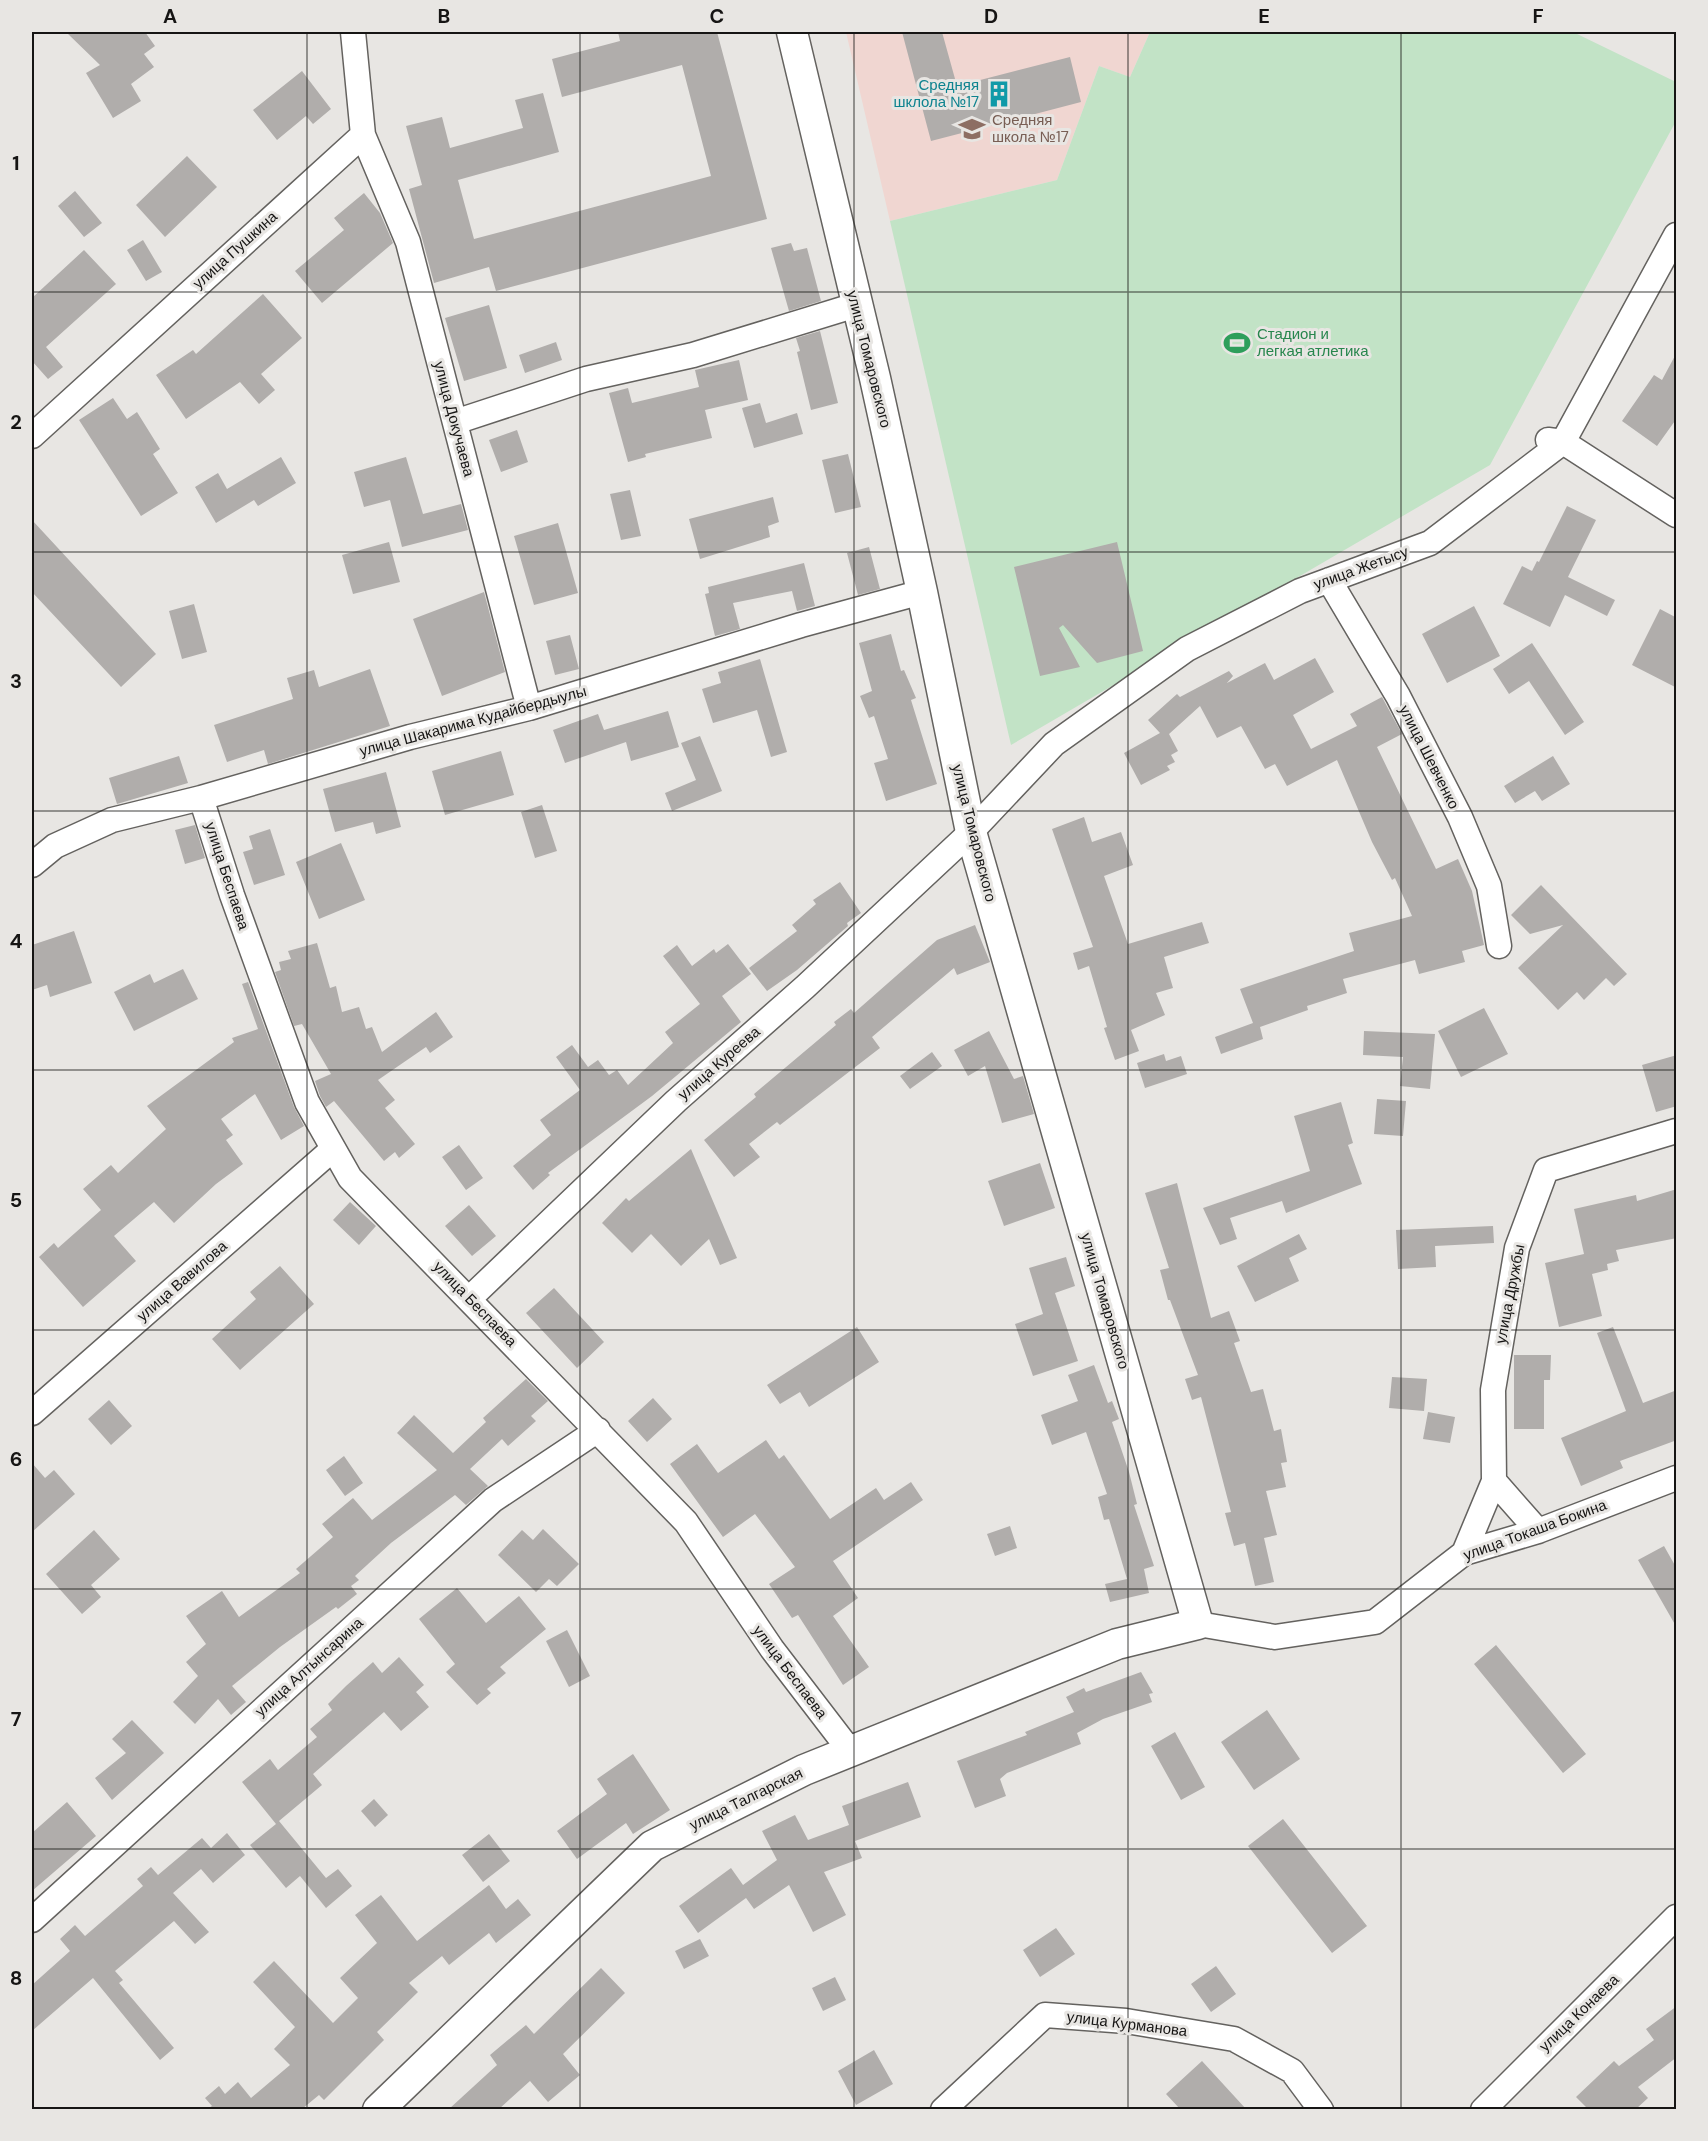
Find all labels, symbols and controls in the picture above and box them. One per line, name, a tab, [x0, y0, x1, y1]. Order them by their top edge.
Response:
text: A	[163, 3, 177, 29]
text: B	[438, 3, 450, 29]
text: C	[710, 3, 724, 29]
text: D	[984, 3, 998, 29]
text: E	[1258, 3, 1270, 29]
text: F	[1532, 3, 1544, 29]
place label: Средняя шклола №17	[893, 75, 979, 112]
building icon: Средняя шклола №17	[984, 79, 1014, 109]
place label: Средняя школа №17	[992, 110, 1069, 147]
school or university icon: Средняя школа №17	[957, 114, 987, 144]
text: 1	[12, 150, 20, 176]
street label: улица Пушкина	[189, 206, 282, 293]
street label: улица Томаровского	[842, 288, 896, 430]
place label: Стадион и легкая атлетика	[1257, 324, 1369, 361]
sports icon: Стадион и легкая атлетика	[1222, 328, 1252, 358]
street label: улица Докучаева	[429, 359, 479, 480]
text: 2	[10, 409, 22, 435]
street label: улица Жетысу	[1311, 541, 1412, 594]
text: 3	[10, 668, 22, 694]
street label: улица Шакарима Кудайбердыулы	[357, 681, 589, 761]
street label: улица Шевченко	[1394, 702, 1464, 812]
street label: улица Томаровского	[947, 762, 1001, 904]
street label: улица Беспаева	[200, 820, 254, 933]
text: 4	[10, 928, 23, 954]
street label: улица Куреева	[674, 1021, 765, 1104]
text: 5	[10, 1187, 22, 1213]
street label: улица Томаровского	[1076, 1231, 1134, 1371]
street label: улица Вавилова	[133, 1236, 232, 1326]
street label: улица Дружбы	[1491, 1243, 1529, 1345]
street label: улица Беспаева	[429, 1257, 521, 1352]
text: 6	[10, 1446, 22, 1472]
street label: улица Токаша Бокина	[1461, 1495, 1610, 1565]
street label: улица Алтынсарина	[251, 1613, 368, 1721]
street label: улица Беспаева	[748, 1621, 832, 1723]
text: 7	[11, 1706, 22, 1732]
street label: улица Талгарская	[686, 1763, 806, 1835]
text: 8	[10, 1965, 22, 1991]
street label: улица Конаева	[1535, 1969, 1624, 2056]
street label: улица Курманова	[1066, 2007, 1189, 2041]

